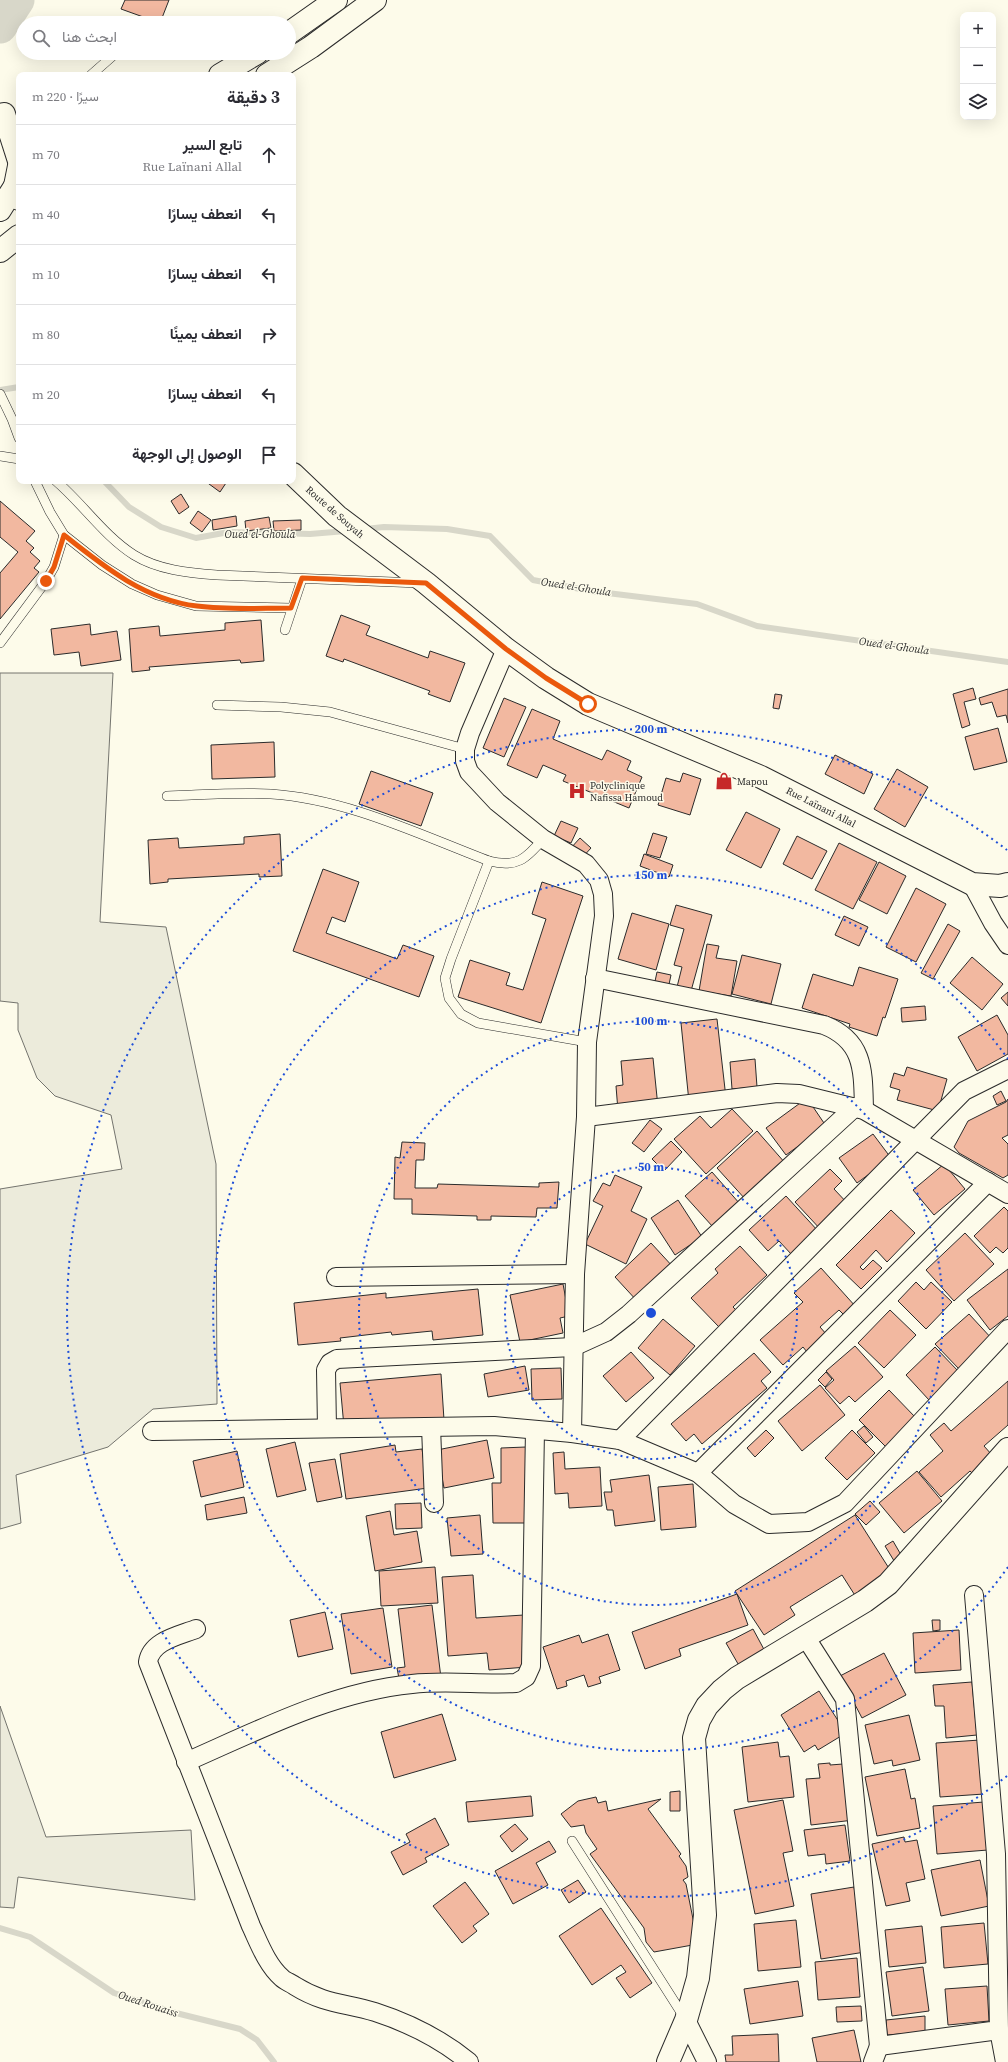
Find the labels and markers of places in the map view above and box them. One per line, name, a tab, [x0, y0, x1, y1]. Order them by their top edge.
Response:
shop icon: Mapou	[714, 771, 734, 791]
place label: Mapou	[737, 775, 768, 788]
place label: Polyclinique Nafissa Hamoud	[590, 779, 663, 804]
hospital icon: Polyclinique Nafissa Hamoud	[567, 781, 587, 801]
centre of rings	[644, 1306, 658, 1320]

